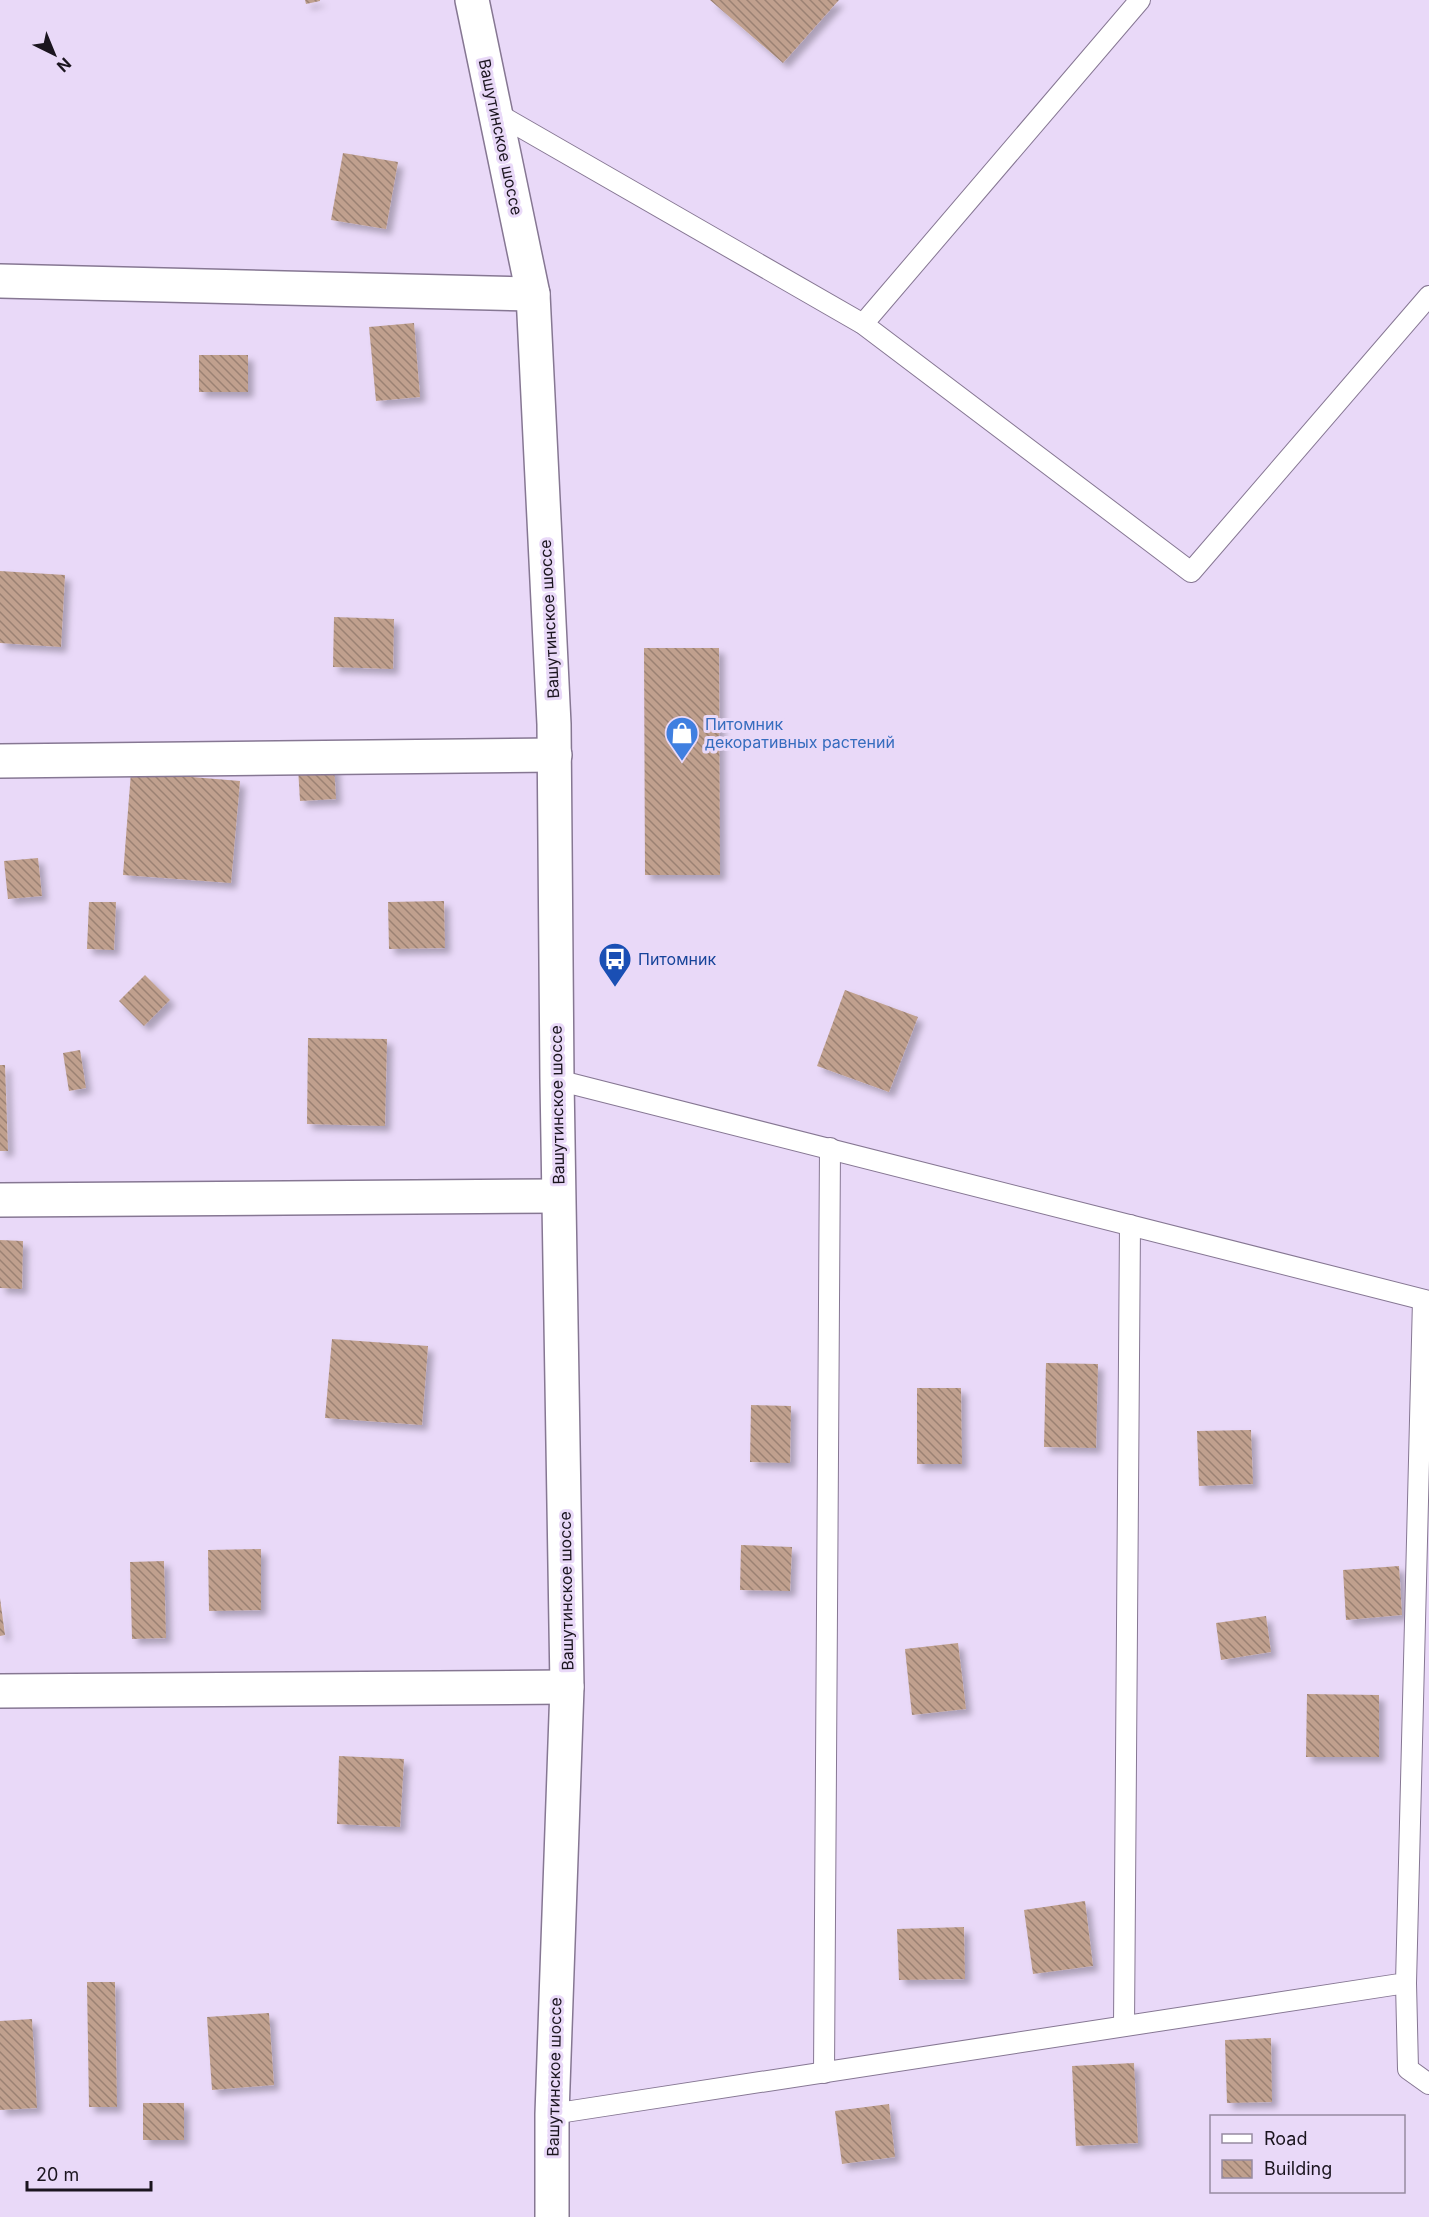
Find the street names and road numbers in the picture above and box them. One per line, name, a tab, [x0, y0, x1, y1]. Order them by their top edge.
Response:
street label: Вашутинское шоссе	[475, 57, 527, 217]
street label: Вашутинское шоссе	[535, 539, 563, 699]
street label: Вашутинское шоссе	[546, 1025, 568, 1185]
street label: Вашутинское шоссе	[555, 1511, 577, 1671]
street label: Вашутинское шоссе	[543, 1997, 565, 2157]

